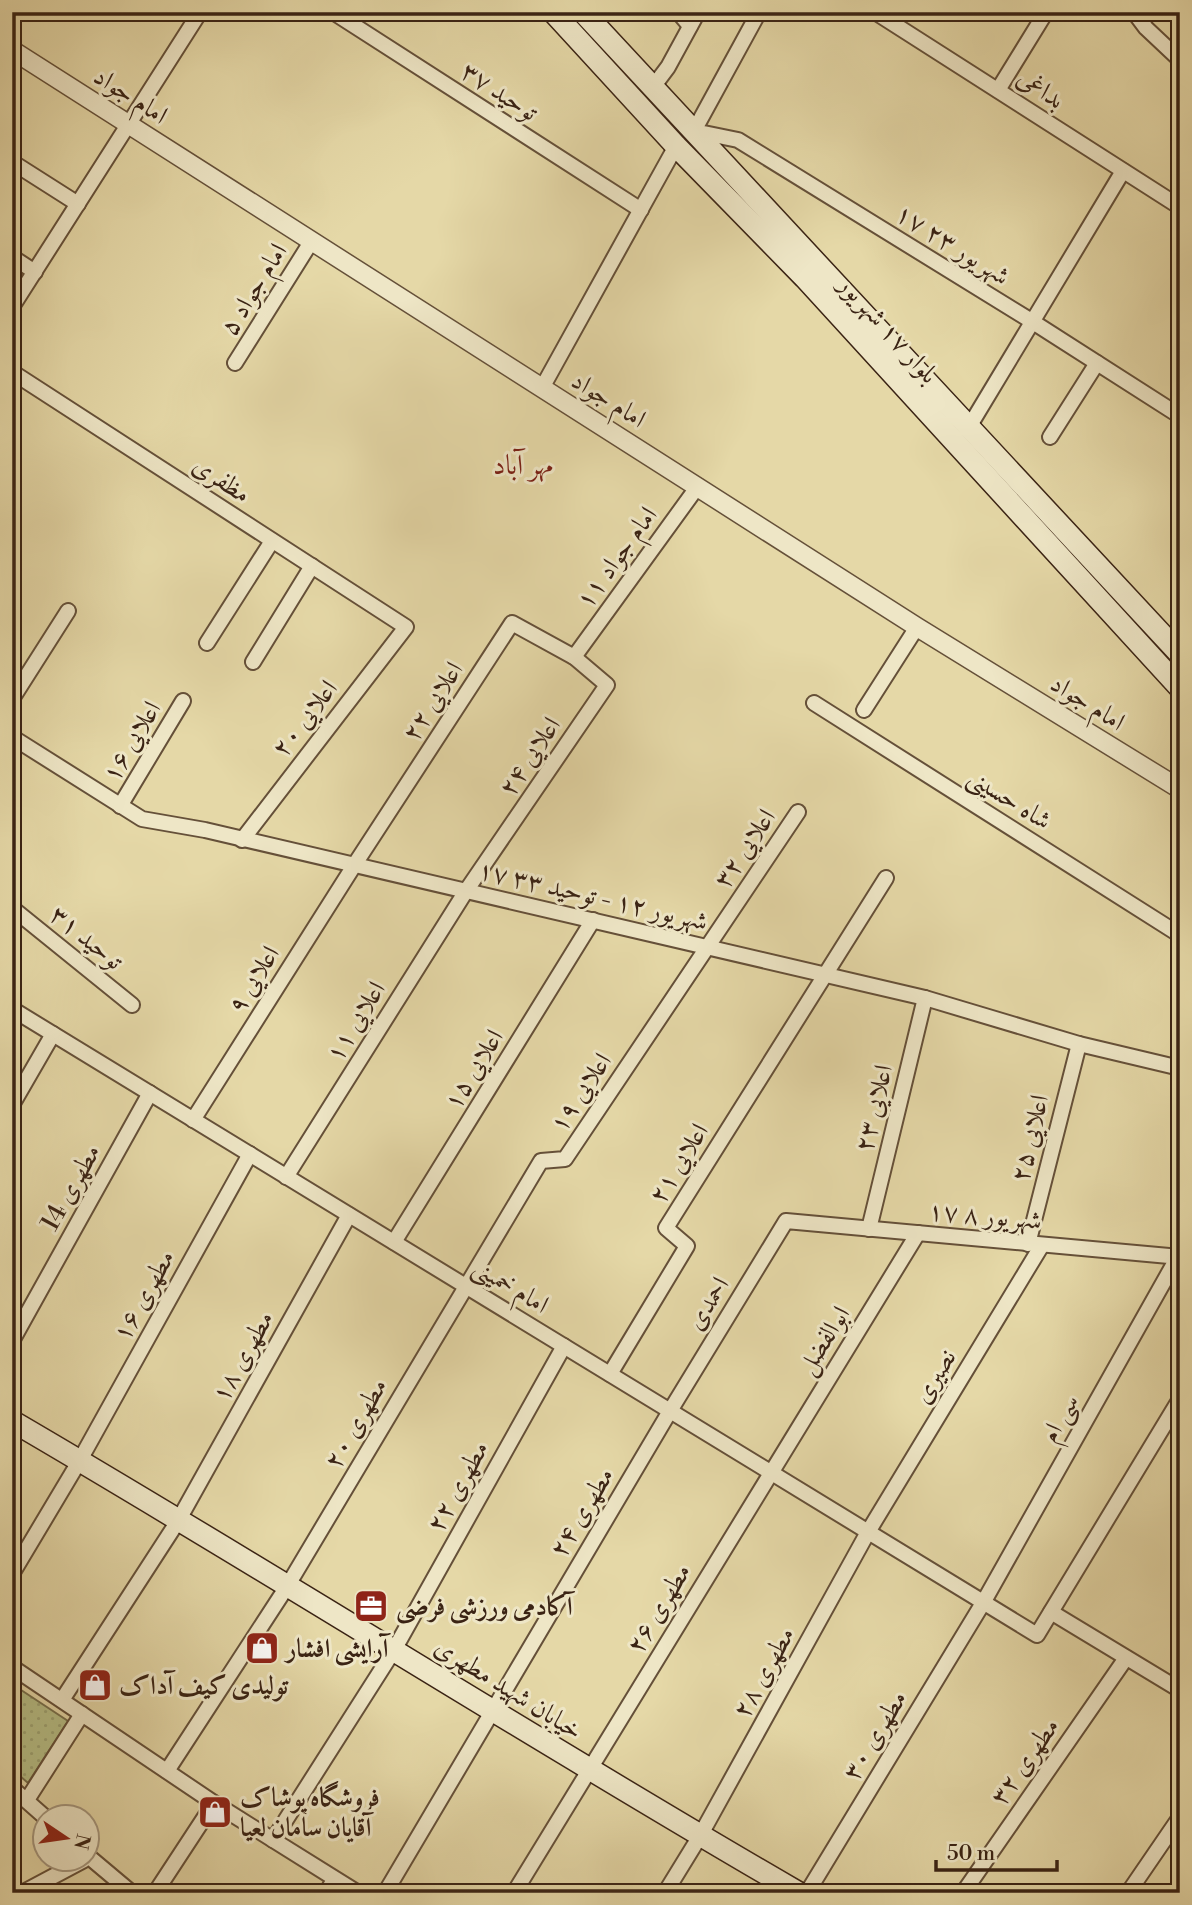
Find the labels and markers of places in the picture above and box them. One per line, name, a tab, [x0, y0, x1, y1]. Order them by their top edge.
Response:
office icon: آکادمی ورزشی فرضی	[352, 1587, 390, 1625]
place label: آکادمی ورزشی فرضی	[396, 1590, 576, 1624]
shop icon: آرایشی افشار	[243, 1629, 281, 1667]
place label: آرایشی افشار	[283, 1632, 392, 1666]
shop icon: تولیدی کیف آداک	[76, 1666, 114, 1704]
place label: تولیدی کیف آداک	[119, 1669, 289, 1702]
place label: فروشگاه پوشاک آقایان سامان لعیا	[240, 1780, 380, 1844]
shop icon: فروشگاه پوشاک آقایان سامان لعیا	[196, 1793, 234, 1831]

